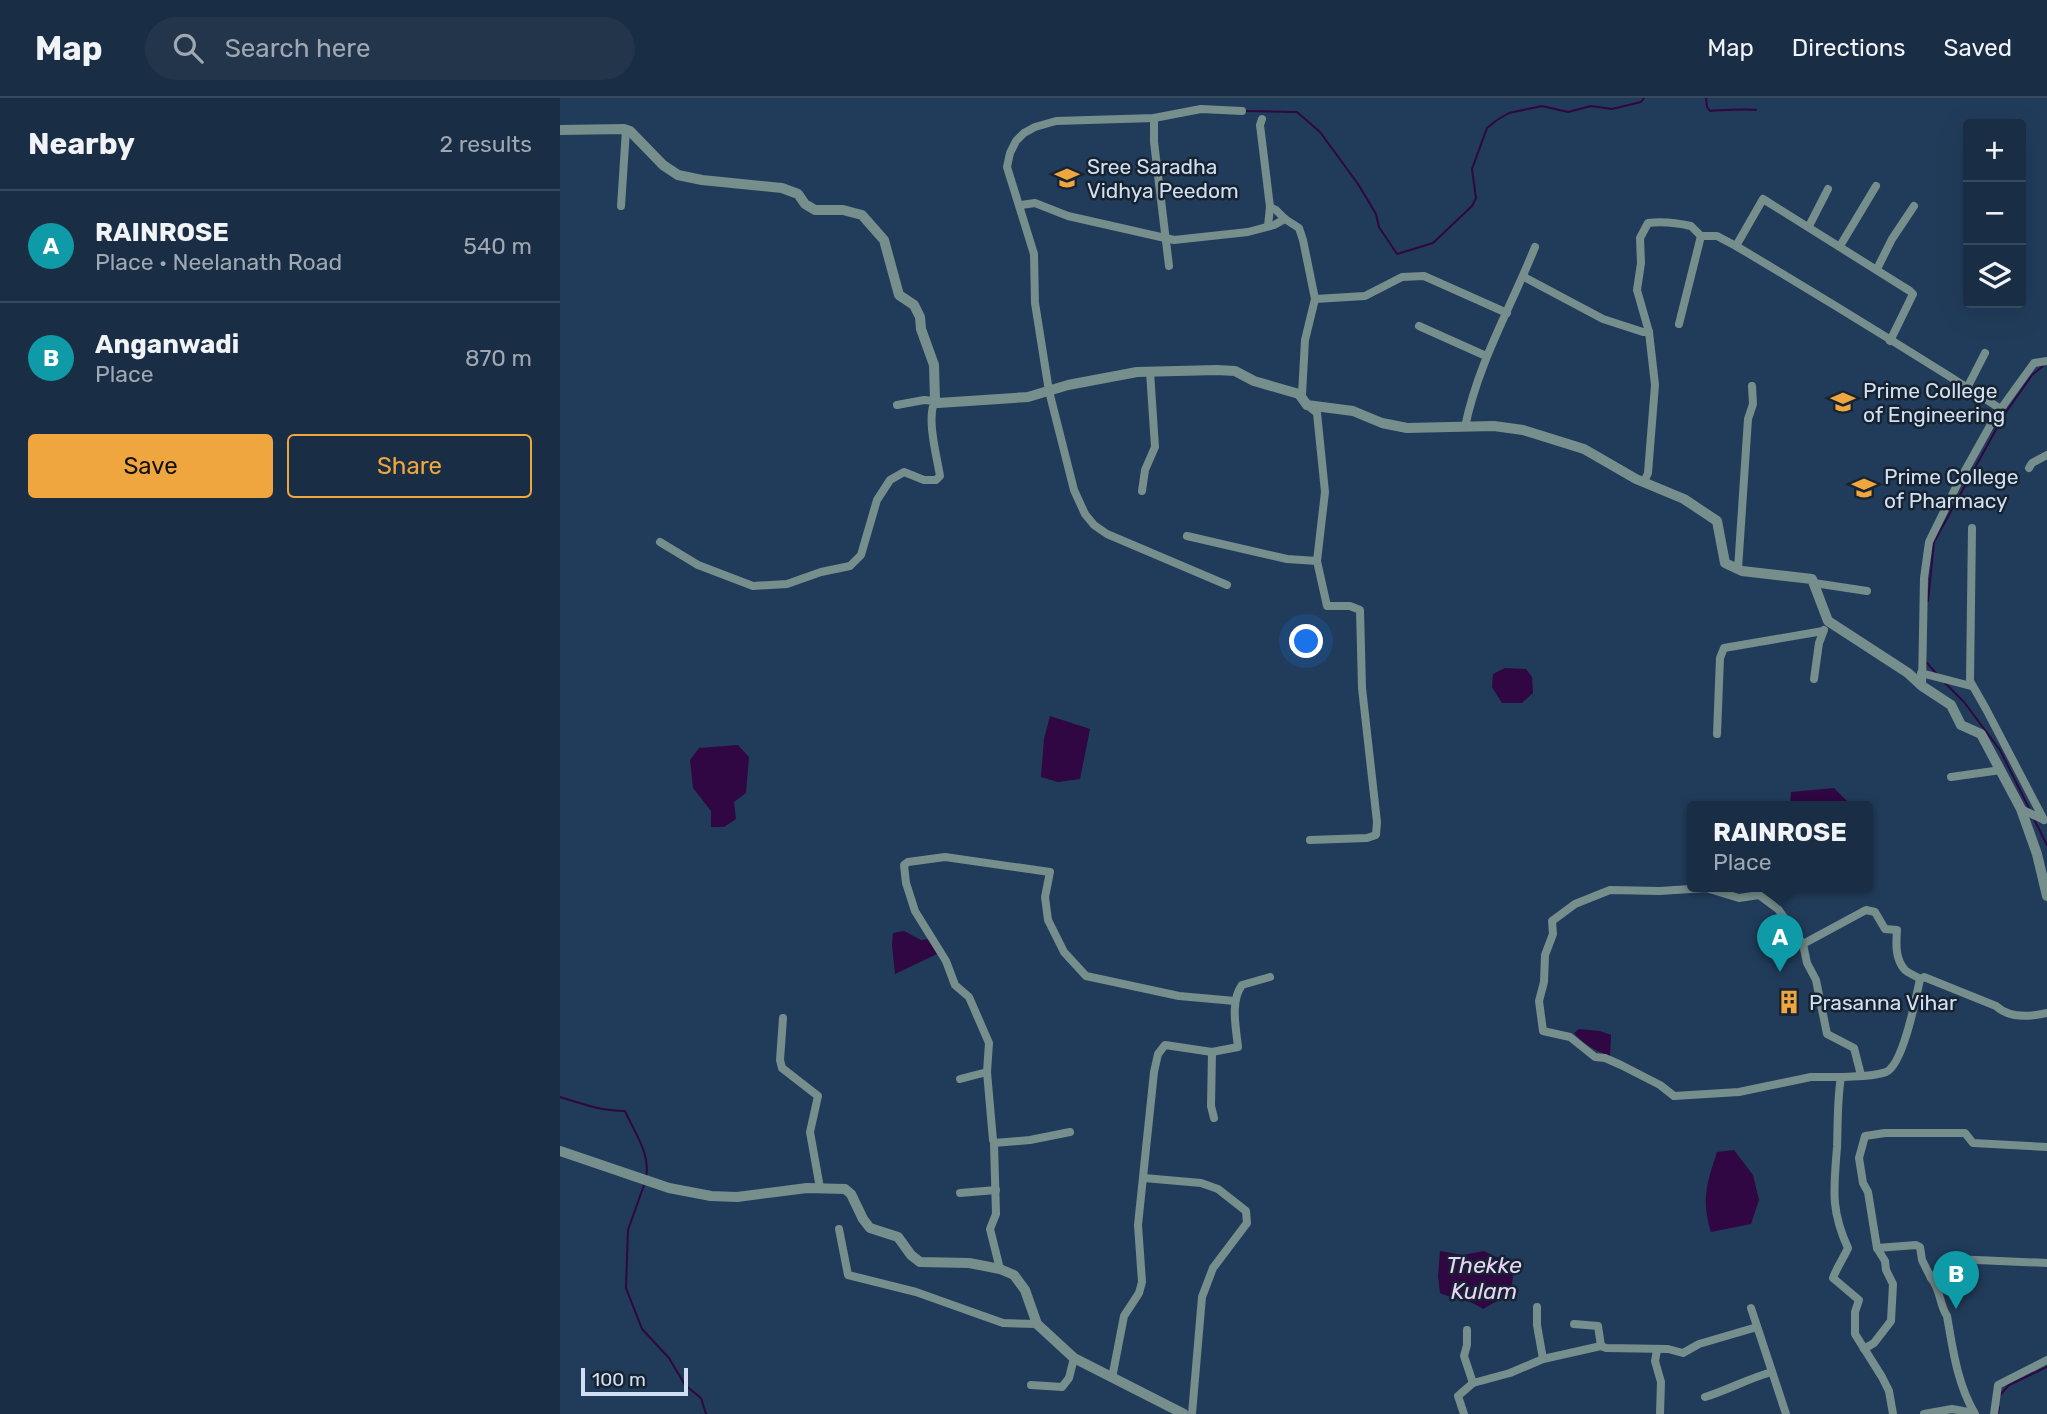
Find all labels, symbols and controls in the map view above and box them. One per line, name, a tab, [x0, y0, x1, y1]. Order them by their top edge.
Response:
search box	[145, 17, 635, 80]
text: Map	[35, 29, 103, 68]
icon: search	[169, 29, 207, 67]
text: Search here	[225, 33, 370, 64]
text: Map	[1707, 34, 1754, 62]
text: Directions	[1792, 34, 1905, 62]
text: Saved	[1943, 34, 2012, 62]
map controls	[1963, 119, 2026, 308]
button: +	[1963, 119, 2026, 182]
text: Nearby	[28, 126, 135, 162]
text: 2 results	[440, 130, 532, 158]
place label: Sree Saradha Vidhya Peedom	[1087, 154, 1239, 203]
school or university icon: Sree Saradha Vidhya Peedom	[1053, 164, 1081, 192]
button: −	[1963, 182, 2026, 245]
text: RAINROSE	[95, 217, 229, 248]
text: A	[43, 232, 59, 260]
text: 540 m	[463, 232, 532, 260]
button: layers	[1963, 245, 2026, 308]
text: Place · Neelanath Road	[95, 248, 342, 276]
text: Anganwadi	[95, 329, 239, 360]
text: B	[43, 344, 59, 372]
text: 870 m	[465, 344, 532, 372]
text: Place	[95, 360, 154, 388]
place label: Prime College of Engineering	[1863, 378, 2005, 427]
school or university icon: Prime College of Engineering	[1829, 388, 1857, 416]
button: Save	[28, 434, 273, 498]
button: Share	[287, 434, 532, 498]
place label: Prime College of Pharmacy	[1884, 464, 2018, 513]
school or university icon: Prime College of Pharmacy	[1850, 474, 1878, 502]
your location	[1289, 624, 1323, 658]
popup	[1687, 801, 1873, 892]
text: RAINROSE	[1713, 817, 1847, 848]
text: Place	[1713, 848, 1772, 876]
pin: A	[1757, 914, 1803, 972]
building icon: Prasanna Vihar	[1775, 988, 1803, 1016]
place label: Prasanna Vihar	[1809, 990, 1957, 1015]
water label: Thekke Kulam	[1446, 1251, 1522, 1305]
pin: B	[1933, 1251, 1979, 1309]
scale bar	[581, 1365, 688, 1397]
text: 100 m	[592, 1368, 646, 1391]

